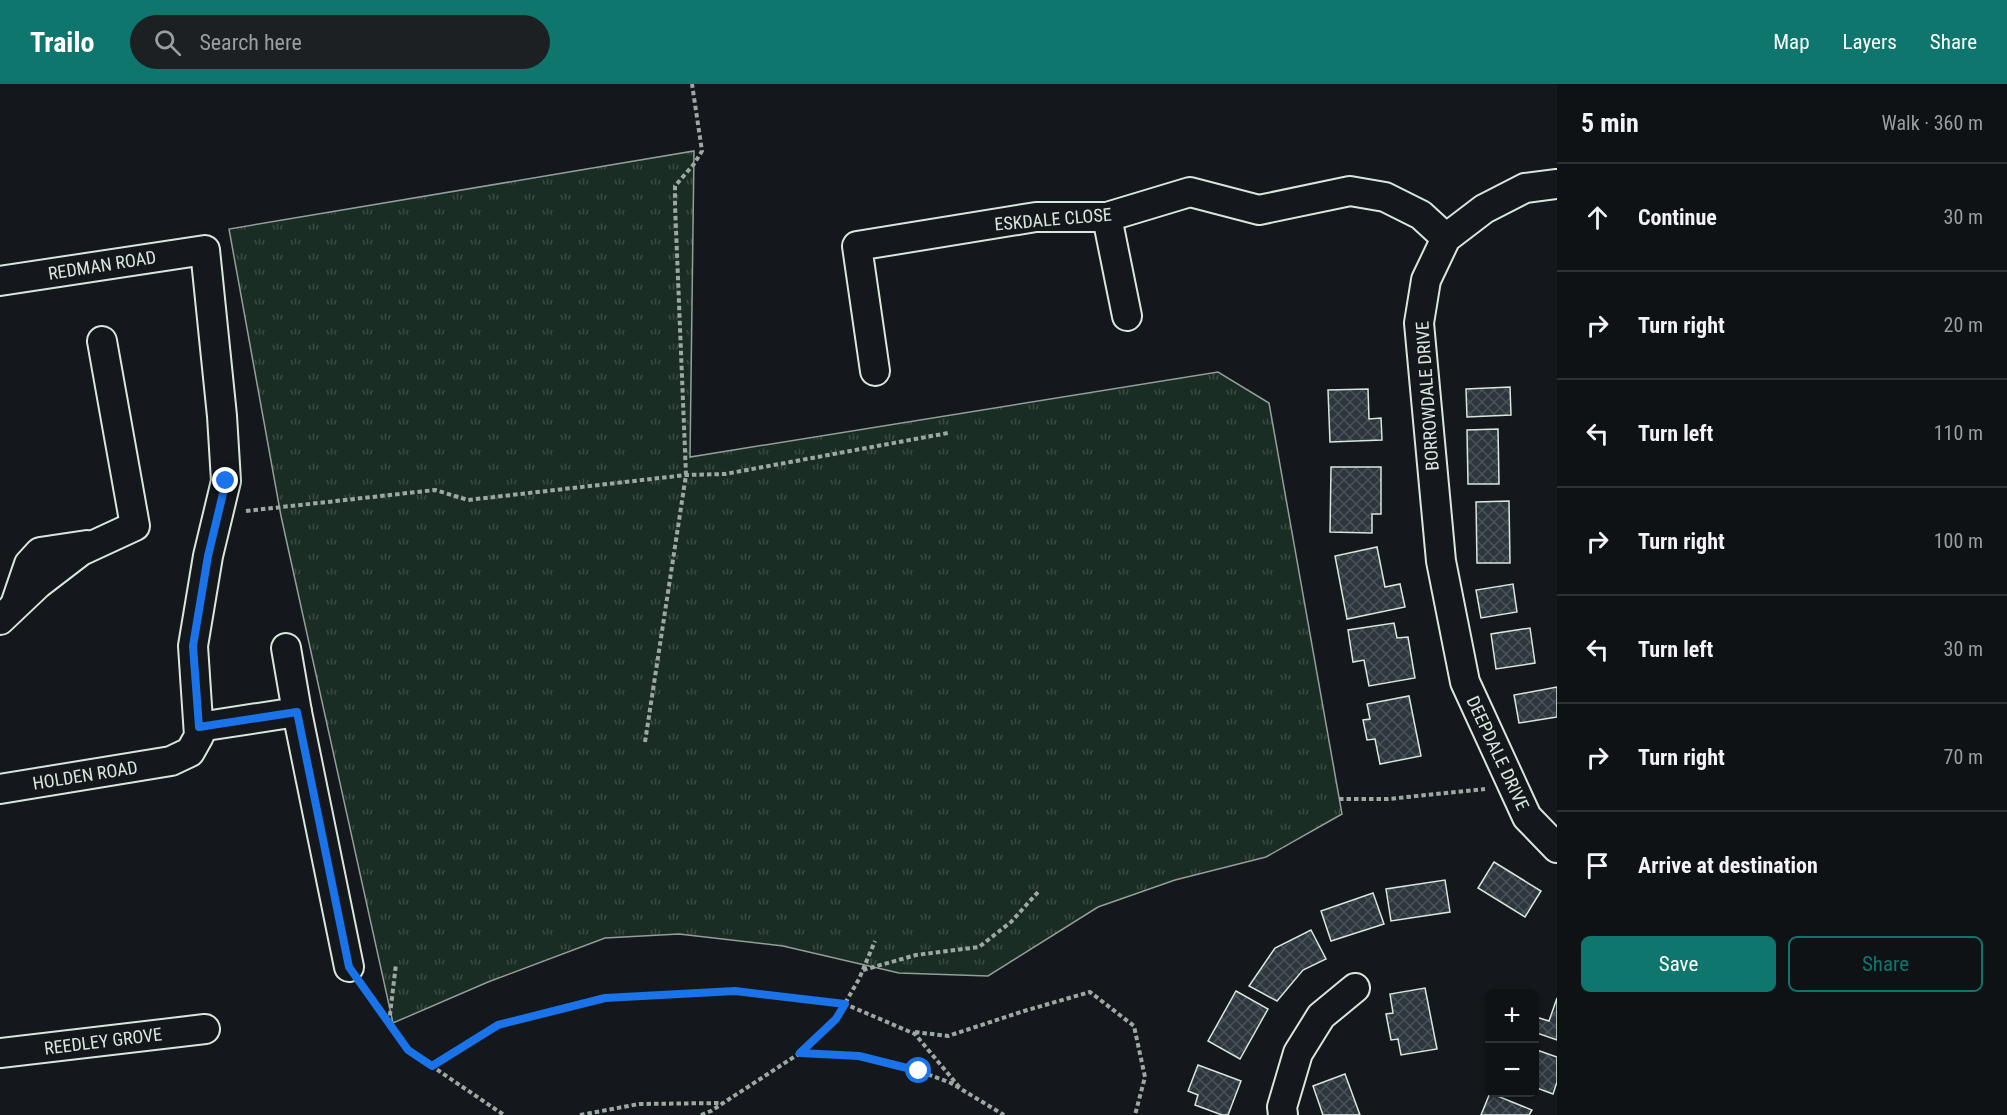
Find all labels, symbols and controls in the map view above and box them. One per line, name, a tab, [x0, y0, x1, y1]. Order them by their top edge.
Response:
search box	[130, 15, 550, 69]
text: Trailo	[30, 26, 94, 59]
icon: search	[151, 26, 184, 59]
text: Search here	[199, 30, 302, 55]
text: Map	[1773, 30, 1810, 54]
text: Layers	[1843, 30, 1897, 54]
text: Share	[1930, 30, 1977, 54]
text: 5 min	[1581, 108, 1639, 138]
text: Walk · 360 m	[1882, 111, 1983, 135]
icon: ahead	[1581, 201, 1614, 234]
street label: ESKDALE CLOSE	[994, 203, 1112, 235]
text: Continue	[1638, 205, 1717, 230]
text: 30 m	[1944, 205, 1983, 229]
street label: REDMAN ROAD	[47, 246, 157, 284]
icon: right	[1581, 309, 1614, 342]
text: Turn right	[1638, 313, 1725, 338]
text: 20 m	[1944, 313, 1983, 337]
street label: BORROWDALE DRIVE	[1411, 321, 1443, 471]
icon: left	[1581, 417, 1614, 450]
text: Turn left	[1638, 421, 1713, 446]
text: 110 m	[1934, 421, 1983, 445]
route end	[212, 467, 238, 493]
icon: right	[1581, 525, 1614, 558]
text: Turn right	[1638, 529, 1725, 554]
text: 100 m	[1934, 529, 1983, 553]
icon: left	[1581, 633, 1614, 666]
text: Turn left	[1638, 637, 1713, 662]
text: 30 m	[1944, 637, 1983, 661]
street label: DEEPDALE DRIVE	[1462, 693, 1534, 814]
icon: right	[1581, 741, 1614, 774]
text: Turn right	[1638, 745, 1725, 770]
text: 70 m	[1944, 745, 1983, 769]
street label: HOLDEN ROAD	[31, 756, 139, 794]
icon: arrive	[1581, 849, 1614, 882]
text: Arrive at destination	[1638, 853, 1818, 878]
button: Save	[1581, 936, 1776, 992]
button: Share	[1788, 936, 1983, 992]
map controls	[1485, 989, 1539, 1097]
button: +	[1485, 989, 1539, 1043]
street label: REEDLEY GROVE	[43, 1023, 163, 1059]
button: −	[1485, 1043, 1539, 1097]
route start	[905, 1057, 931, 1083]

